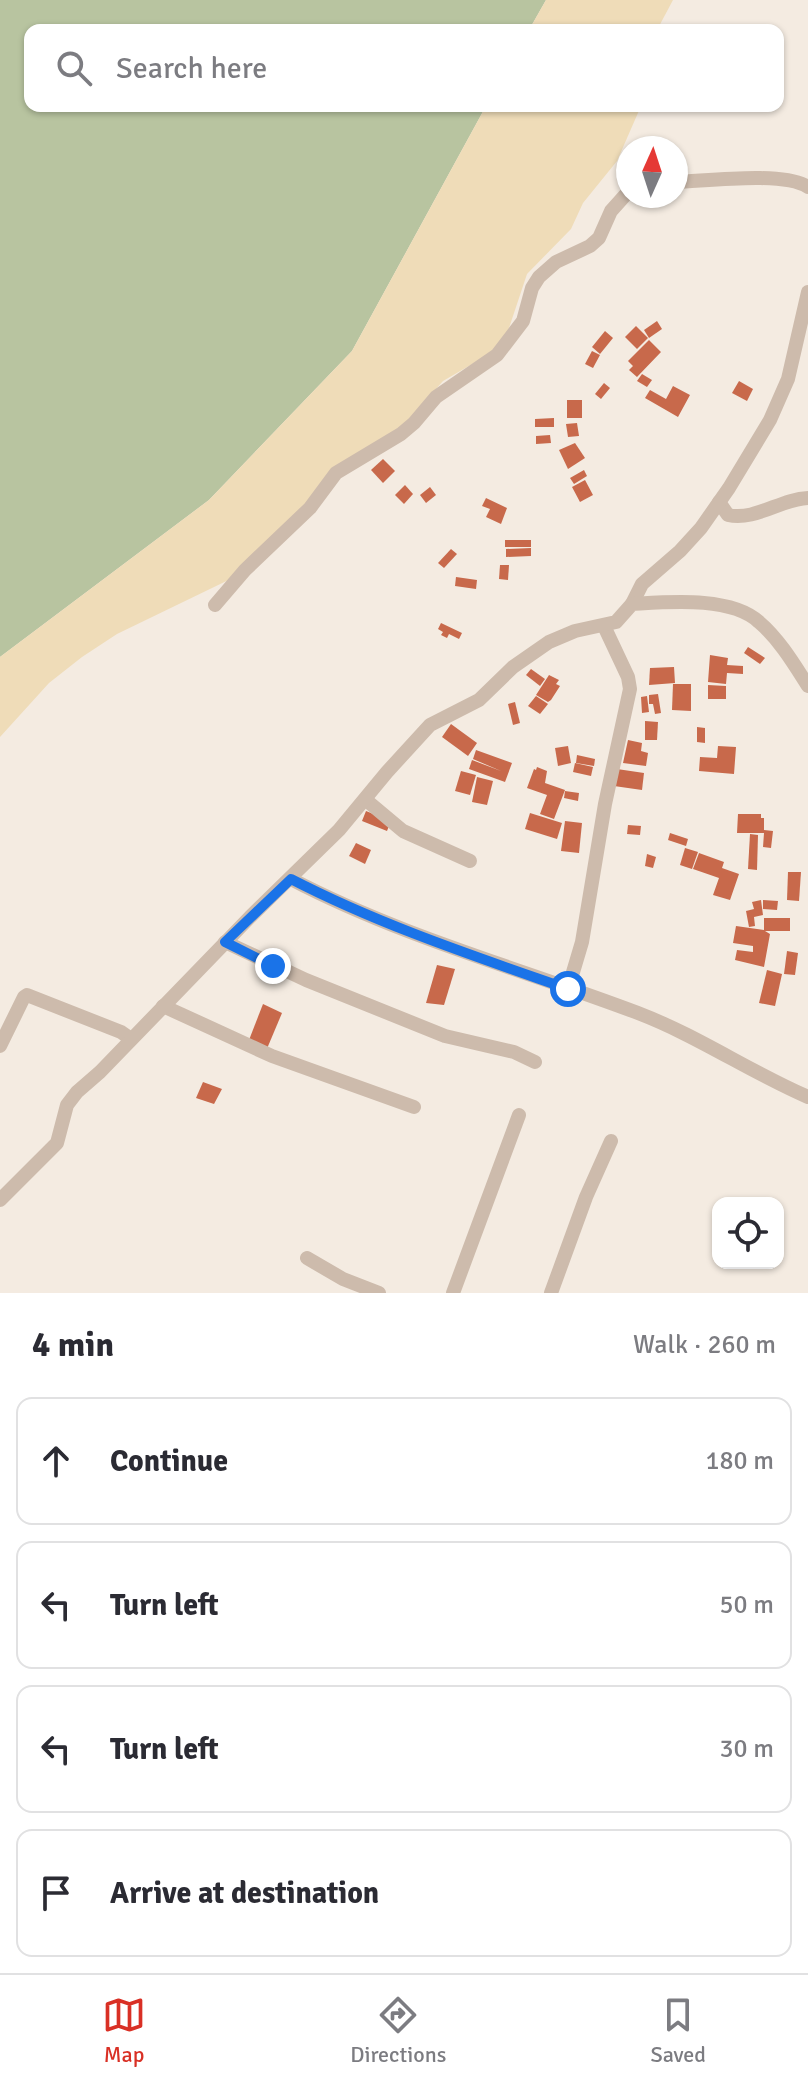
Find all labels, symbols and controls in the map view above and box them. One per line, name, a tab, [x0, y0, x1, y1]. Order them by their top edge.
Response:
search box	[24, 24, 784, 112]
icon: search	[52, 46, 96, 90]
text: Search here	[116, 50, 267, 87]
north arrow	[616, 136, 688, 208]
route end	[255, 948, 291, 984]
route start	[550, 971, 586, 1007]
map controls	[712, 1197, 784, 1269]
button: locate	[712, 1197, 784, 1269]
text: 4 min	[32, 1324, 114, 1366]
text: Walk · 260 m	[633, 1329, 776, 1361]
icon: ahead	[34, 1439, 78, 1483]
text: Continue	[110, 1443, 228, 1480]
text: 180 m	[705, 1445, 774, 1477]
icon: left	[34, 1583, 78, 1627]
text: Turn left	[110, 1587, 219, 1624]
text: 50 m	[719, 1589, 774, 1621]
icon: left	[34, 1727, 78, 1771]
text: Turn left	[110, 1731, 219, 1768]
text: 30 m	[719, 1733, 774, 1765]
icon: arrive	[34, 1871, 78, 1915]
text: Arrive at destination	[110, 1875, 379, 1912]
tab: Map	[102, 1993, 146, 2068]
tab: Directions	[350, 1993, 446, 2068]
tab: Saved	[651, 1993, 706, 2068]

